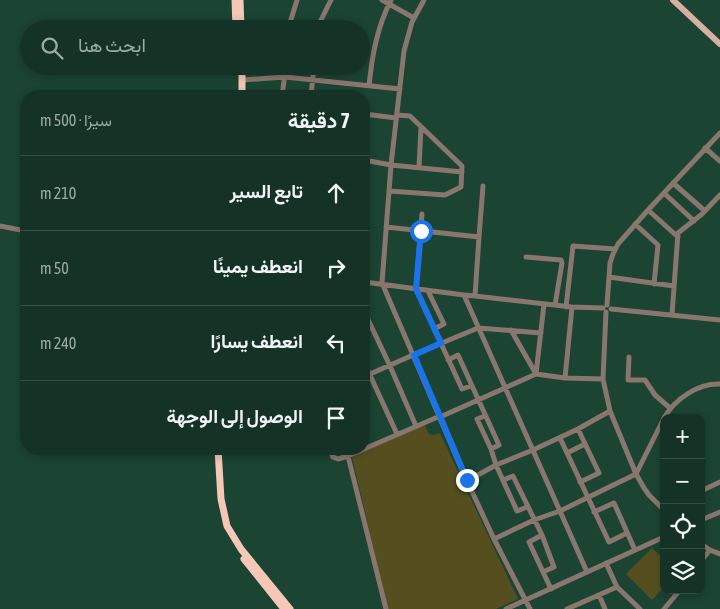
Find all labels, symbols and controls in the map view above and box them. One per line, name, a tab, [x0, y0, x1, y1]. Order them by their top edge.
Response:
search box	[20, 20, 370, 75]
icon: search	[38, 34, 66, 62]
text: ابحث هنا	[78, 34, 146, 56]
text: 7 دقيقة	[288, 108, 350, 132]
text: سيرًا · 500 m	[40, 111, 112, 129]
icon: ahead	[322, 179, 350, 207]
text: تابع السير	[230, 180, 303, 202]
text: 210 m	[40, 184, 76, 202]
route start	[410, 220, 433, 243]
icon: right	[322, 254, 350, 282]
text: انعطف يمينًا	[213, 255, 303, 277]
text: 50 m	[40, 259, 69, 277]
icon: left	[322, 329, 350, 357]
text: انعطف يسارًا	[210, 330, 303, 352]
text: 240 m	[40, 334, 76, 352]
icon: arrive	[322, 404, 350, 432]
text: الوصول إلى الوجهة	[166, 405, 303, 427]
map controls	[660, 414, 705, 594]
button: +	[660, 414, 705, 459]
button: −	[660, 459, 705, 504]
route end	[456, 469, 479, 492]
button: locate	[660, 504, 705, 549]
button: layers	[660, 549, 705, 594]

